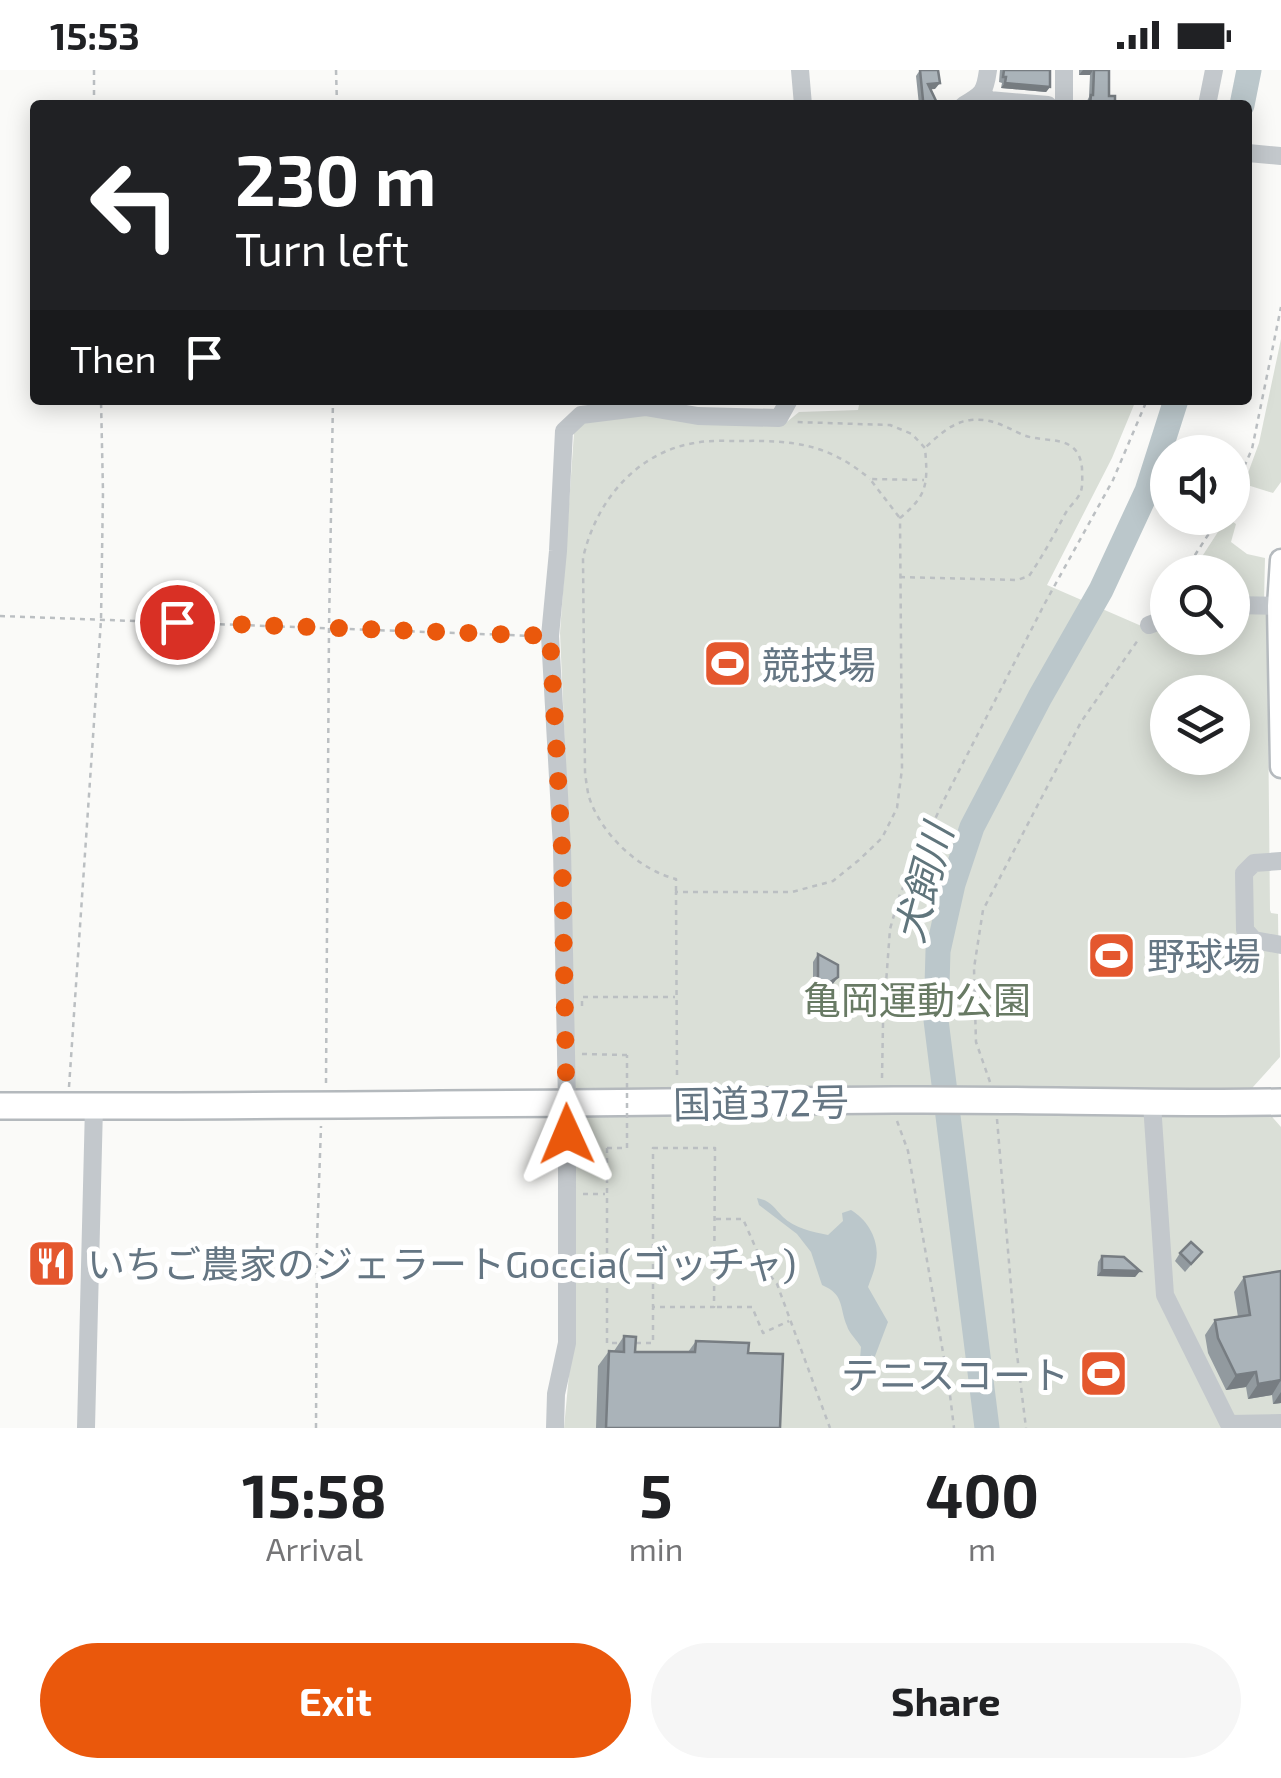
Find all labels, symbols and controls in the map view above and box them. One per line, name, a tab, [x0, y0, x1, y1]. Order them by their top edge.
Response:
text: 15:53	[50, 12, 140, 58]
text: 230 m	[235, 136, 436, 220]
icon: left	[70, 140, 200, 270]
text: Turn left	[235, 221, 409, 275]
icon: arrive	[177, 330, 232, 385]
text: Then	[70, 335, 157, 381]
map controls	[1150, 435, 1250, 775]
button: sound	[1150, 435, 1250, 535]
button: search	[1150, 555, 1250, 655]
pin	[135, 580, 220, 665]
icon: arrive	[150, 595, 205, 650]
sports icon: 競技場	[701, 638, 753, 690]
place label: 競技場	[762, 641, 876, 687]
button: layers	[1150, 675, 1250, 775]
water label: 犬飼川	[883, 815, 962, 947]
sports icon: 野球場	[1086, 929, 1138, 981]
place label: 野球場	[1147, 932, 1261, 978]
park label: 亀岡運動公園	[803, 976, 1031, 1022]
street label: 国道372号	[673, 1077, 849, 1127]
position arrow	[515, 1082, 619, 1186]
restaurant icon: いちご農家のジェラートGoccia(ゴッチャ)	[26, 1237, 78, 1289]
place label: いちご農家のジェラートGoccia(ゴッチャ)	[87, 1240, 797, 1286]
sports icon: テニスコート	[1078, 1348, 1130, 1400]
place label: テニスコート	[841, 1351, 1069, 1397]
text: 15:58	[242, 1458, 387, 1530]
text: 5	[639, 1458, 673, 1530]
text: 400	[925, 1458, 1039, 1530]
text: Arrival	[266, 1529, 363, 1567]
text: min	[629, 1529, 683, 1567]
text: m	[968, 1529, 996, 1567]
button: Exit	[40, 1643, 631, 1758]
button: Share	[651, 1643, 1241, 1758]

